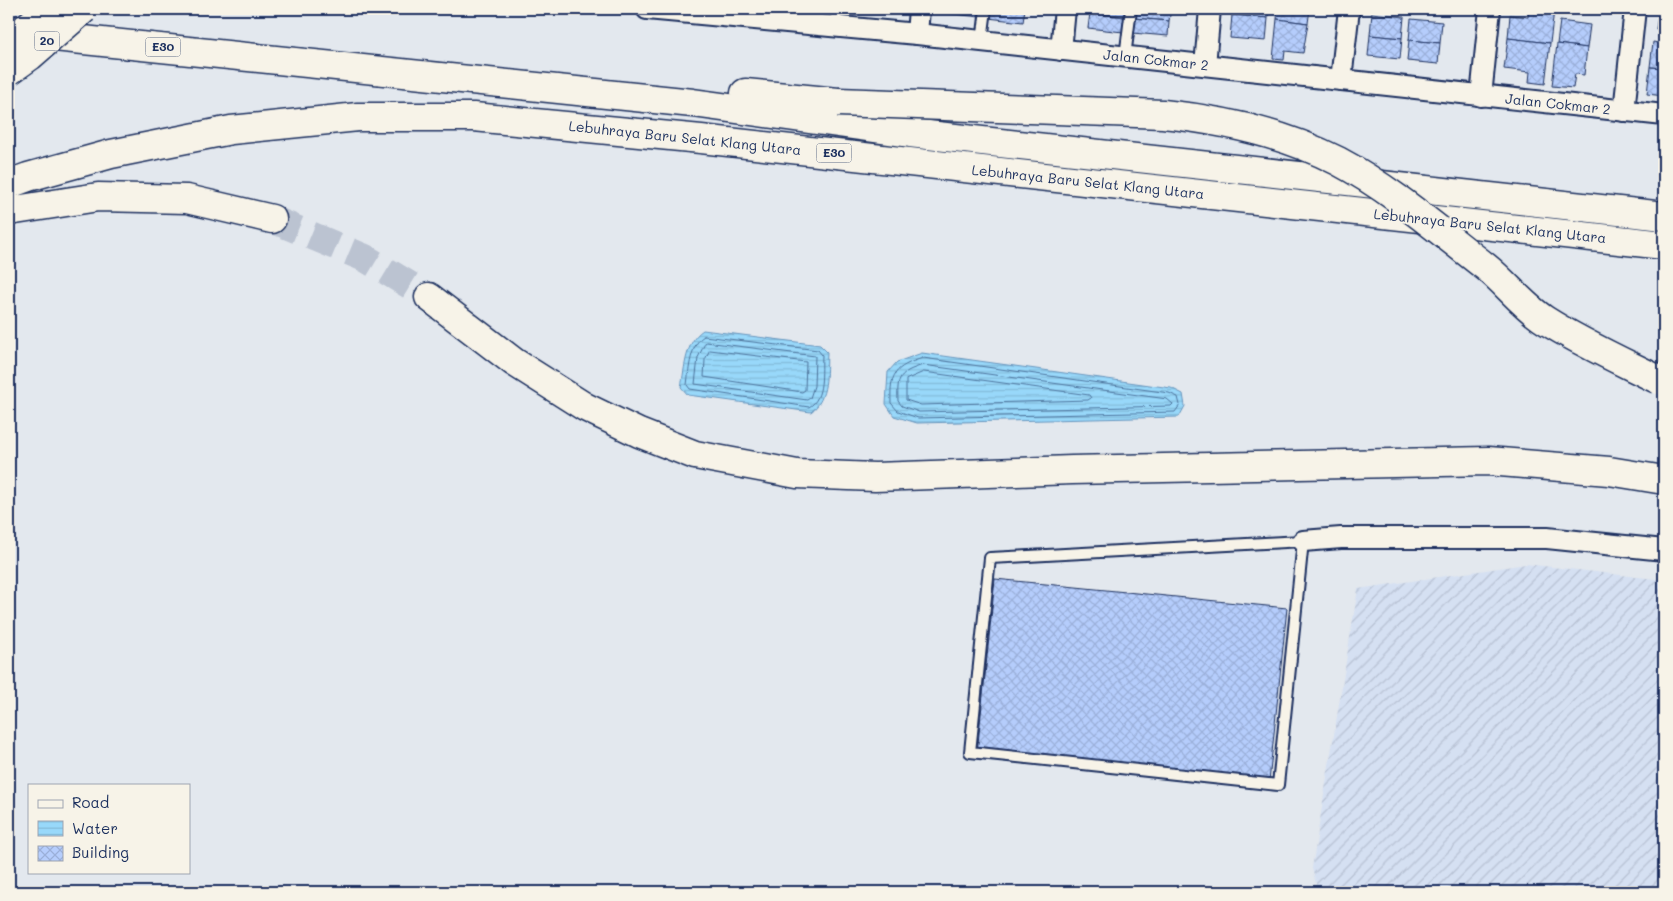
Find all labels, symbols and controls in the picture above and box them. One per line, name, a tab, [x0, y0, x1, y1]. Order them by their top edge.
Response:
road number: 20	[34, 31, 60, 50]
road number: E30	[146, 38, 180, 56]
street label: Jalan Cokmar 2	[1102, 45, 1210, 74]
street label: Jalan Cokmar 2	[1504, 89, 1612, 118]
street label: Lebuhraya Baru Selat Klang Utara	[568, 116, 802, 159]
road number: E30	[816, 144, 852, 162]
street label: Lebuhraya Baru Selat Klang Utara	[971, 160, 1205, 203]
street label: Lebuhraya Baru Selat Klang Utara	[1373, 204, 1607, 247]
legend	[28, 784, 190, 874]
text: Road	[72, 792, 109, 812]
text: Water	[72, 818, 118, 838]
text: Building	[72, 842, 129, 862]

